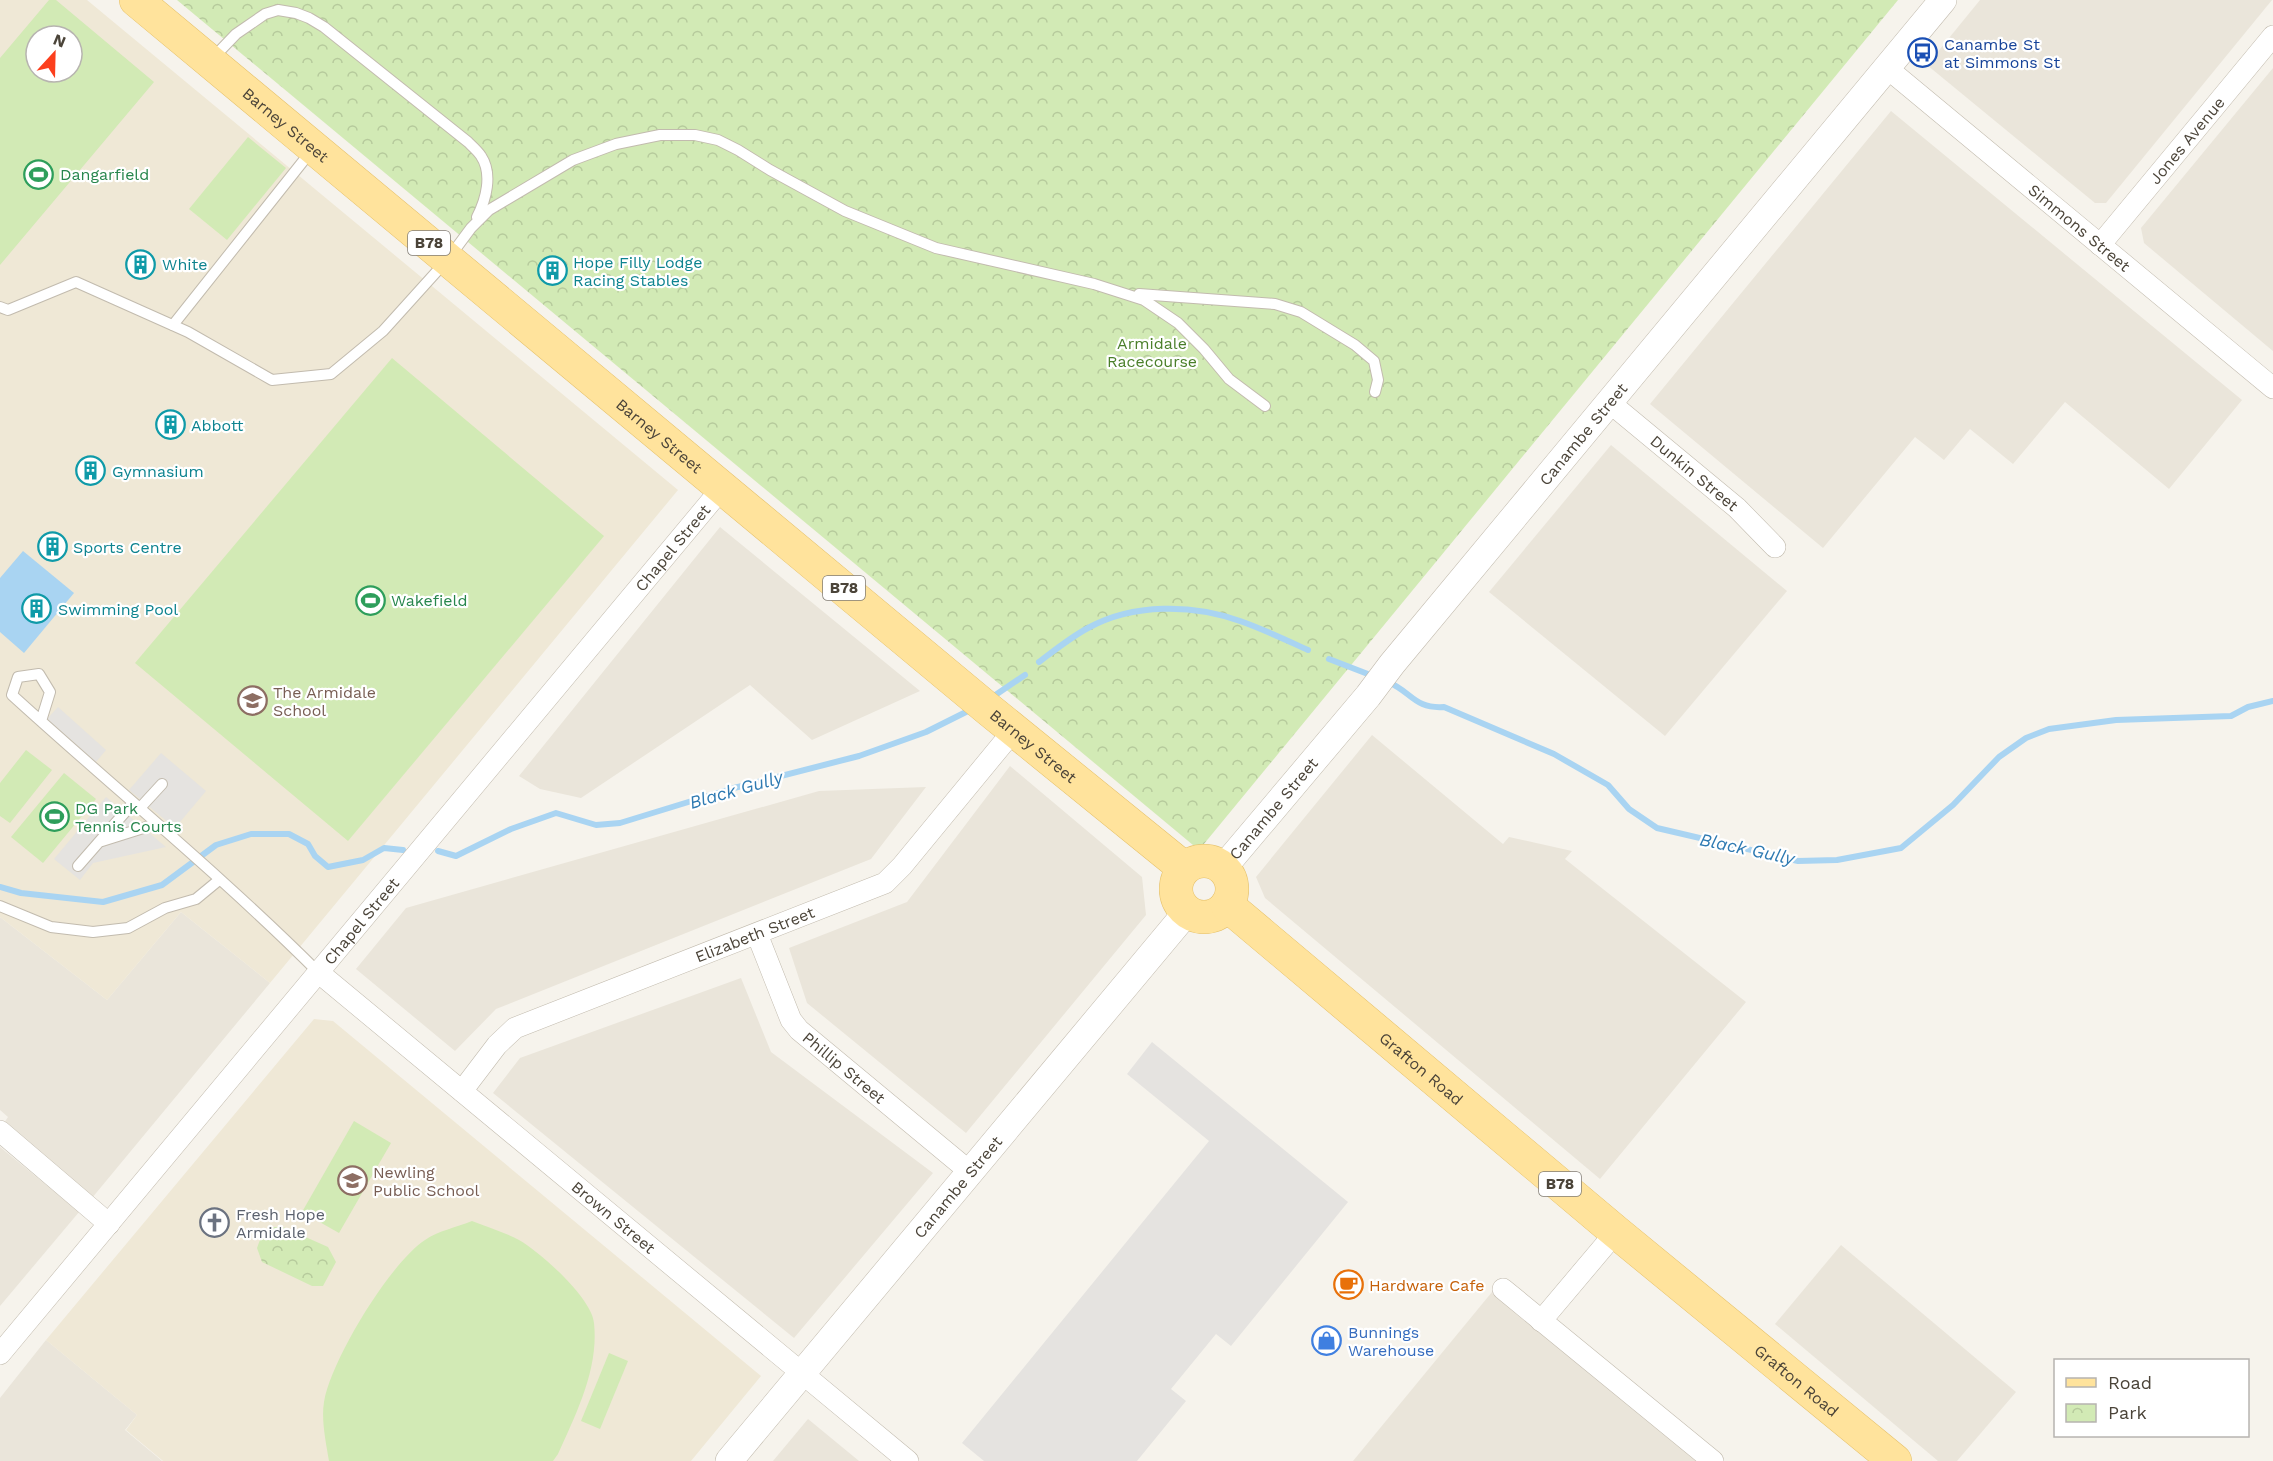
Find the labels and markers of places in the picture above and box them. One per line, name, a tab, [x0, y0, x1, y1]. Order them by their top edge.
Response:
place label: Canambe St at Simmons St	[1944, 35, 2060, 72]
bus stop icon: Canambe St at Simmons St	[1907, 37, 1939, 69]
sports icon: Dangarfield	[23, 158, 55, 190]
place label: Dangarfield	[60, 165, 149, 184]
building icon: White	[125, 248, 157, 280]
place label: Hope Filly Lodge Racing Stables	[573, 253, 702, 290]
place label: White	[162, 255, 207, 274]
building icon: Hope Filly Lodge Racing Stables	[536, 255, 568, 287]
building icon: Abbott	[154, 409, 186, 441]
place label: Abbott	[191, 416, 244, 435]
building icon: Gymnasium	[75, 455, 107, 487]
place label: Gymnasium	[112, 462, 204, 481]
building icon: Sports Centre	[36, 531, 68, 563]
place label: Sports Centre	[73, 538, 182, 557]
sports icon: Wakefield	[354, 584, 386, 616]
place label: Wakefield	[391, 591, 467, 610]
building icon: Swimming Pool	[21, 593, 53, 625]
place label: Swimming Pool	[58, 600, 178, 619]
place label: The Armidale School	[273, 683, 376, 720]
school or university icon: The Armidale School	[236, 685, 268, 717]
place label: DG Park Tennis Courts	[75, 799, 182, 836]
sports icon: DG Park Tennis Courts	[38, 801, 70, 833]
place label: Newling Public School	[373, 1163, 480, 1200]
school or university icon: Newling Public School	[336, 1165, 368, 1197]
place label: Fresh Hope Armidale	[236, 1205, 325, 1242]
church icon: Fresh Hope Armidale	[199, 1207, 231, 1239]
cafe icon: Hardware Cafe	[1332, 1269, 1364, 1301]
place label: Hardware Cafe	[1369, 1276, 1484, 1295]
place label: Bunnings Warehouse	[1348, 1323, 1434, 1360]
shop icon: Bunnings Warehouse	[1311, 1325, 1343, 1357]

